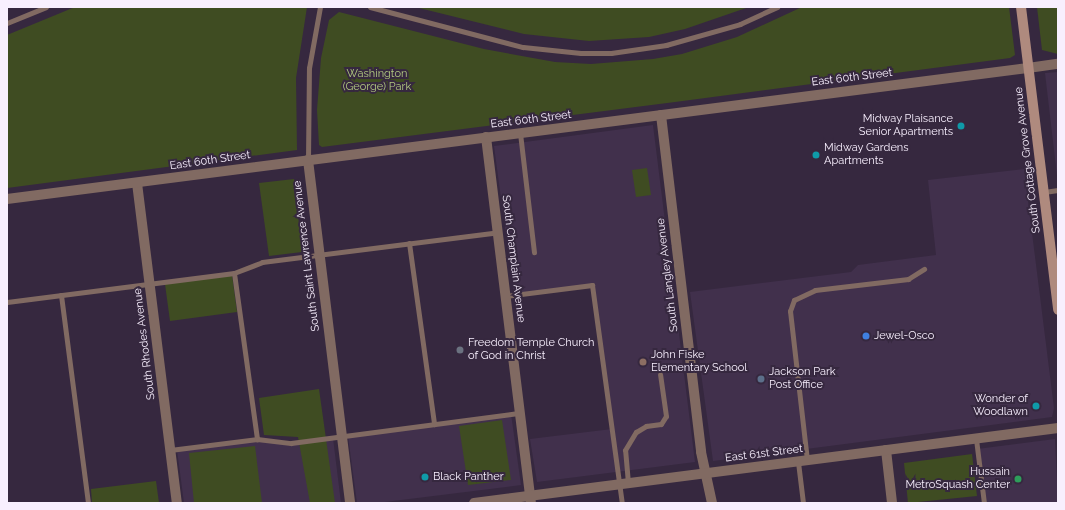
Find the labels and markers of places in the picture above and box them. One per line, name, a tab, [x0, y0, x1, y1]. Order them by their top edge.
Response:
place label: Midway Plaisance Senior Apartments	[858, 113, 953, 139]
marker: Midway Plaisance Senior Apartments	[956, 121, 966, 131]
place label: Midway Gardens Apartments	[824, 142, 909, 168]
marker: Midway Gardens Apartments	[811, 150, 821, 160]
place label: Jewel-Osco	[874, 329, 934, 343]
marker: Jewel-Osco	[861, 331, 871, 341]
place label: Freedom Temple Church of God in Christ	[468, 337, 595, 363]
marker: Freedom Temple Church of God in Christ	[455, 345, 465, 355]
place label: John Fiske Elementary School	[651, 349, 748, 375]
marker: John Fiske Elementary School	[638, 357, 648, 367]
place label: Jackson Park Post Office	[769, 366, 836, 392]
marker: Jackson Park Post Office	[756, 374, 766, 384]
place label: Wonder of Woodlawn	[973, 393, 1028, 419]
marker: Wonder of Woodlawn	[1031, 401, 1041, 411]
place label: Hussain MetroSquash Center	[905, 466, 1010, 492]
place label: Black Panther	[433, 470, 504, 484]
marker: Black Panther	[420, 472, 430, 482]
marker: Hussain MetroSquash Center	[1013, 474, 1023, 484]

